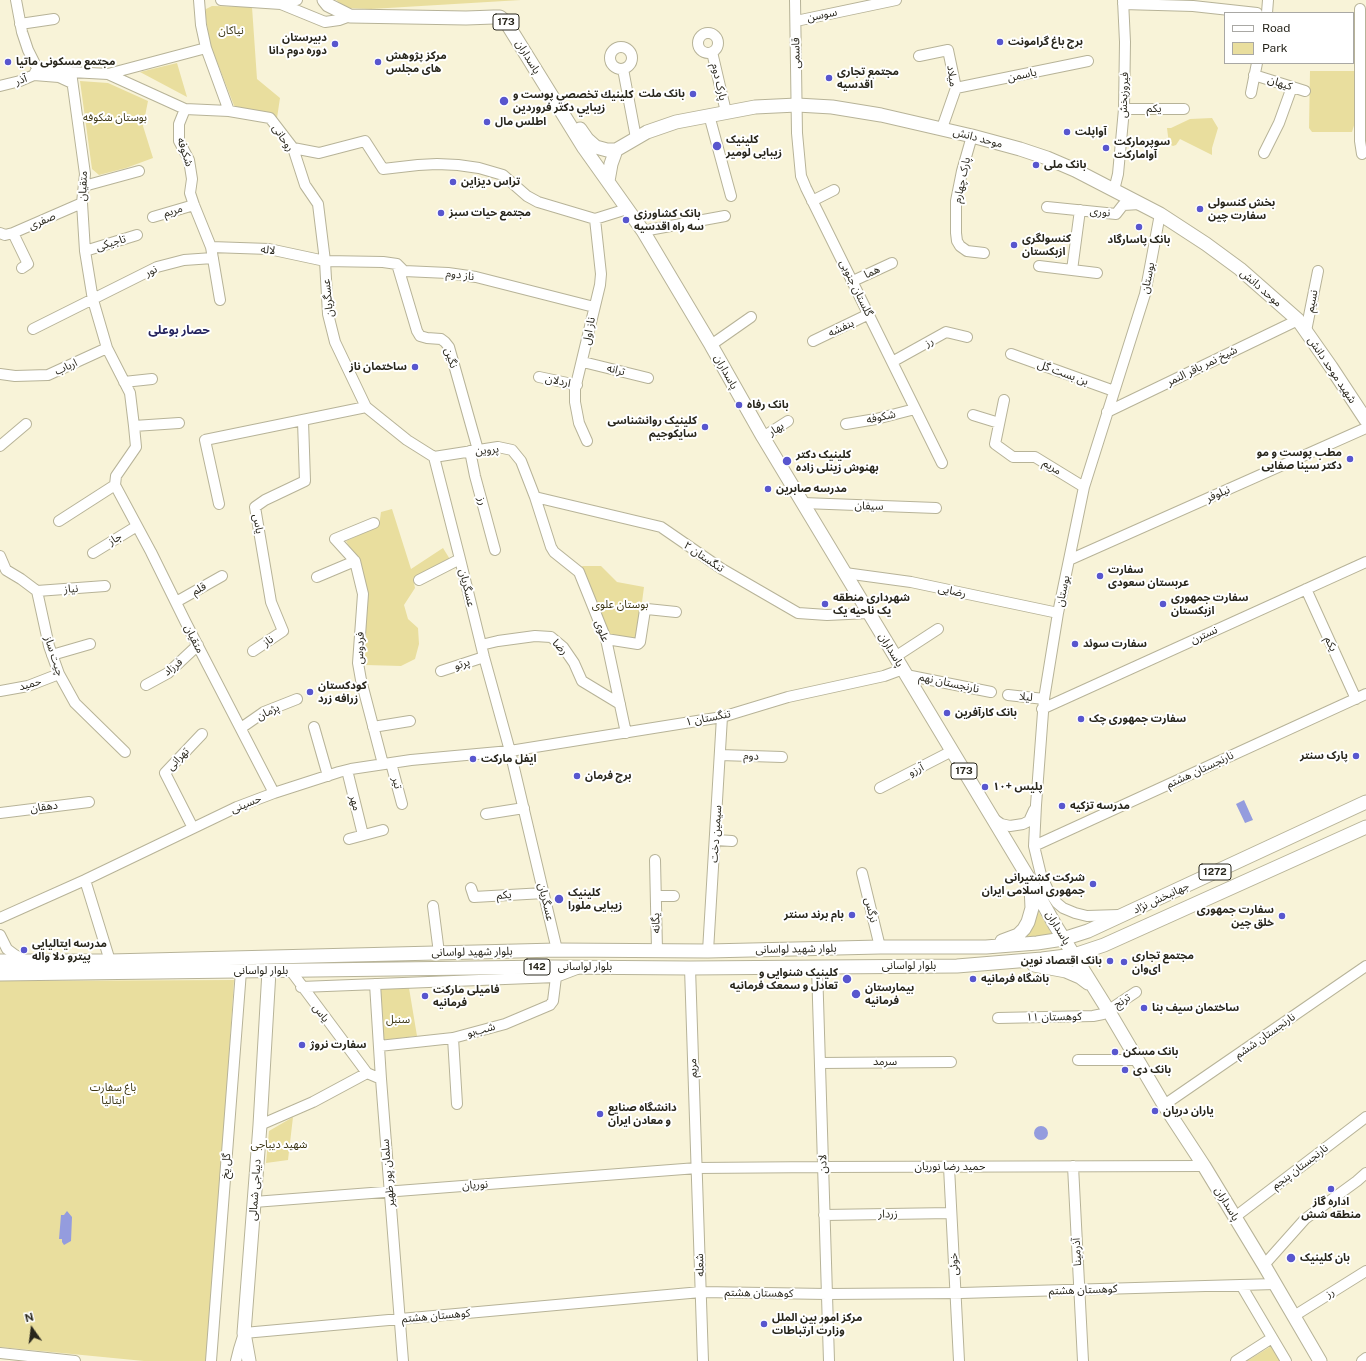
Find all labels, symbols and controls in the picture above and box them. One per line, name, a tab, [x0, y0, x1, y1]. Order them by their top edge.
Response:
street label: سوسن	[806, 5, 838, 25]
legend	[1224, 12, 1354, 64]
road number: 173	[493, 14, 519, 30]
text: Road	[1262, 21, 1290, 35]
park label: نیاکان	[218, 24, 244, 38]
place label: دبیرستان دوره دوم دانا	[269, 31, 327, 57]
place label: برج باغ گرامونت	[1008, 35, 1083, 49]
street label: قاسمی	[789, 37, 803, 69]
marker: برج باغ گرامونت	[995, 37, 1005, 47]
street label: پاسداران	[512, 38, 544, 76]
marker: دبیرستان دوره دوم دانا	[330, 39, 340, 49]
text: Park	[1262, 41, 1288, 55]
place label: مرکز پژوهش های مجلس	[386, 49, 447, 75]
place label: مجتمع مسکونی ماتیا	[16, 55, 115, 69]
marker: مجتمع مسکونی ماتیا	[3, 57, 13, 67]
marker: مرکز پژوهش های مجلس	[373, 57, 383, 67]
street label: پارک دوم	[708, 62, 730, 102]
street label: میلاد	[944, 64, 960, 88]
place label: مجتمع تجاری اقدسیه	[837, 65, 899, 91]
street label: یاسمن	[1006, 65, 1038, 85]
street label: آذر	[13, 72, 29, 88]
street label: فیروزبخش	[1117, 72, 1131, 118]
marker: مجتمع تجاری اقدسیه	[824, 73, 834, 83]
street label: کیهان	[1266, 73, 1294, 93]
place label: بانک ملت	[639, 87, 685, 101]
place label: كلينيك تخصصي پوست و زيبايي دكتر فروردين	[513, 88, 633, 114]
marker: بانک ملت	[688, 89, 698, 99]
marker: كلينيك تخصصي پوست و زيبايي دكتر فروردين	[498, 95, 510, 107]
street label: یکم	[1146, 102, 1162, 116]
park label: بوستان شکوفه	[83, 111, 147, 125]
place label: اطلس مال	[495, 115, 546, 129]
marker: اطلس مال	[482, 117, 492, 127]
street label: روحانی	[269, 122, 297, 154]
street label: موحد دانش	[952, 125, 1004, 151]
place label: آواپلت	[1075, 125, 1107, 139]
marker: آواپلت	[1062, 127, 1072, 137]
place label: کلینیک زیبایی لومیر	[726, 133, 782, 159]
place label: سوپرمارکت آوامارکت	[1114, 135, 1170, 161]
street label: شکوفه	[174, 136, 196, 168]
marker: کلینیک زیبایی لومیر	[711, 140, 723, 152]
marker: سوپرمارکت آوامارکت	[1101, 143, 1111, 153]
street label: پارک چهارم	[951, 156, 973, 204]
place label: بانک ملی	[1044, 158, 1086, 172]
marker: بانک ملی	[1031, 160, 1041, 170]
street label: متقیان	[76, 171, 90, 201]
place label: تراس دیزاین	[461, 175, 520, 189]
marker: تراس دیزاین	[448, 177, 458, 187]
place label: بخش کنسولی سفارت چین	[1208, 196, 1275, 222]
street label: مریم	[162, 202, 184, 220]
street label: نوری	[1089, 204, 1111, 220]
marker: بخش کنسولی سفارت چین	[1195, 204, 1205, 214]
place label: مجتمع حیات سبز	[449, 206, 531, 220]
place label: بانک کشاورزی سه راه اقدسیه	[634, 207, 704, 233]
marker: مجتمع حیات سبز	[436, 208, 446, 218]
street label: صفری	[26, 209, 58, 233]
marker: بانک کشاورزی سه راه اقدسیه	[621, 215, 631, 225]
marker: بانک پاسارگاد	[1134, 222, 1144, 232]
street label: تاجیکی	[94, 232, 128, 254]
place label: کنسولگری ازبکستان	[1022, 232, 1071, 258]
place label: بانک پاسارگاد	[1107, 233, 1171, 247]
marker: کنسولگری ازبکستان	[1009, 240, 1019, 250]
street label: لاله	[260, 243, 276, 257]
street label: گلستان جنوبی	[837, 258, 875, 318]
street label: بوستان	[1139, 261, 1157, 295]
street label: نور	[143, 262, 159, 280]
street label: هما	[862, 263, 882, 281]
street label: ناز دوم	[445, 266, 475, 284]
street label: موحد دانش	[1238, 266, 1284, 310]
street label: عسگریان	[319, 278, 337, 318]
street label: نسیم	[1303, 289, 1321, 313]
street label: ناز اول	[580, 316, 598, 346]
street label: بنفشه	[826, 316, 856, 340]
district label: حصار بوعلی	[148, 323, 210, 337]
street label: رز	[922, 334, 936, 350]
street label: شهید موحد دانش	[1305, 334, 1359, 406]
street label: شیخ نمر باقر النمر	[1165, 343, 1239, 389]
street label: نگین	[442, 346, 460, 370]
street label: پاسداران	[711, 352, 741, 392]
street label: ارباب	[53, 356, 79, 378]
street label: بن بست گل	[1036, 358, 1090, 388]
place label: ساختمان ناز	[349, 360, 407, 374]
street label: ترانه	[606, 361, 626, 379]
marker: ساختمان ناز	[410, 362, 420, 372]
street label: اردلان	[544, 372, 572, 390]
place label: بانک رفاه	[747, 398, 789, 412]
marker: بانک رفاه	[734, 400, 744, 410]
street label: شکوفه	[865, 407, 897, 427]
place label: کلینیک روانشناسی سایکوجیم	[607, 414, 697, 440]
street label: بهار	[766, 419, 786, 439]
marker: کلینیک روانشناسی سایکوجیم	[700, 422, 710, 432]
street label: پروین	[475, 442, 499, 458]
place label: مطب پوست و مو دکتر سینا صفایی	[1257, 446, 1342, 472]
place label: کلینیک دکتر بهنوش زینلی زاده	[796, 448, 879, 474]
marker: مطب پوست و مو دکتر سینا صفایی	[1345, 454, 1355, 464]
marker: کلینیک دکتر بهنوش زینلی زاده	[781, 455, 793, 467]
street label: مریم	[1040, 456, 1064, 478]
place label: مدرسه صابرین	[776, 482, 847, 496]
street label: نیلوفر	[1204, 483, 1232, 505]
marker: مدرسه صابرین	[763, 484, 773, 494]
street label: رز	[475, 495, 489, 507]
street label: سیفان	[854, 499, 884, 513]
street label: یاس	[250, 513, 266, 535]
street label: جاز	[106, 530, 124, 548]
street label: تنگستان ۲	[681, 539, 727, 575]
place label: سفارت عربستان سعودی	[1108, 563, 1189, 589]
street label: عسگریان	[456, 568, 478, 608]
marker: سفارت عربستان سعودی	[1095, 571, 1105, 581]
street label: بوستان	[1053, 574, 1073, 608]
street label: قلم	[189, 580, 209, 598]
street label: نیاز	[63, 582, 79, 596]
street label: رضایی	[937, 582, 967, 600]
place label: شهرداری منطقه یک ناحیه یک	[833, 591, 910, 617]
place label: سفارت جمهوری ازبکستان	[1171, 591, 1248, 617]
park label: بوستان علوی	[592, 598, 648, 612]
marker: شهرداری منطقه یک ناحیه یک	[820, 599, 830, 609]
marker: سفارت جمهوری ازبکستان	[1158, 599, 1168, 609]
street label: علوی	[592, 618, 612, 644]
street label: متقیان	[181, 623, 207, 655]
street label: نسترن	[1188, 623, 1220, 647]
street label: پاسداران	[876, 631, 906, 669]
street label: فردوس	[353, 632, 367, 664]
street label: ناز	[260, 633, 276, 649]
street label: چیت ساز	[41, 634, 67, 678]
street label: یکم	[1322, 634, 1340, 654]
street label: رضا	[549, 636, 571, 658]
place label: سفارت سوئد	[1083, 637, 1147, 651]
marker: سفارت سوئد	[1070, 639, 1080, 649]
street label: فرزاد	[161, 655, 185, 679]
street label: پرتو	[452, 655, 472, 673]
street label: نارنجستان نهم	[918, 670, 980, 696]
street label: حمید	[17, 675, 43, 693]
place label: کودکستان زرافه زرد	[318, 679, 367, 705]
marker: کودکستان زرافه زرد	[305, 687, 315, 697]
street label: لیلا	[1019, 690, 1033, 704]
street label: پژمان	[254, 701, 282, 723]
place label: بانک کارآفرین	[955, 706, 1017, 720]
street label: تنگستان ۱	[684, 707, 732, 729]
marker: بانک کارآفرین	[942, 708, 952, 718]
place label: سفارت جمهوری چک	[1089, 712, 1186, 726]
marker: سفارت جمهوری چک	[1076, 714, 1086, 724]
street label: تهرانی	[164, 745, 192, 773]
street label: دوم	[743, 749, 759, 763]
street label: نارنجستان هشتم	[1164, 749, 1236, 791]
place label: پارک سنتر	[1300, 749, 1348, 763]
marker: پارک سنتر	[1351, 751, 1361, 761]
place label: ایفل مارکت	[481, 752, 536, 766]
marker: ایفل مارکت	[468, 754, 478, 764]
street label: آرزو	[906, 761, 926, 779]
road number: 173	[951, 763, 977, 779]
place label: برج فرمان	[585, 769, 632, 783]
marker: برج فرمان	[572, 771, 582, 781]
street label: تیر	[389, 776, 405, 790]
place label: پلیس +١٠	[993, 780, 1043, 794]
marker: پلیس +١٠	[980, 782, 990, 792]
street label: حسینی	[229, 792, 263, 816]
street label: مهر	[347, 794, 363, 812]
street label: دهقان	[29, 799, 59, 815]
place label: مدرسه تزکیه	[1070, 799, 1130, 813]
marker: مدرسه تزکیه	[1057, 801, 1067, 811]
street label: سیمین دخت	[707, 805, 725, 863]
road number: 1272	[1199, 864, 1231, 880]
place label: شرکت کشتیرانی جمهوری اسلامی ایران	[982, 871, 1085, 897]
marker: شرکت کشتیرانی جمهوری اسلامی ایران	[1088, 879, 1098, 889]
street label: جهانبخش نژاد	[1131, 879, 1191, 917]
street label: عسگریان	[535, 882, 557, 922]
place label: کلینیک زیبایی ملورا	[568, 886, 622, 912]
street label: یکم	[496, 888, 512, 902]
marker: کلینیک زیبایی ملورا	[553, 893, 565, 905]
street label: نرگس	[862, 896, 880, 924]
place label: سفارت جمهوری خلق چین	[1197, 903, 1274, 929]
place label: بام برند سنتر	[784, 908, 844, 922]
street label: پاسداران	[1043, 909, 1073, 947]
marker: بام برند سنتر	[847, 910, 857, 920]
marker: سفارت جمهوری خلق چین	[1277, 911, 1287, 921]
street label: یگانه	[649, 913, 663, 933]
place label: مدرسه ایتالیایی پیترو دلا واله	[32, 937, 107, 963]
street label: بلوار شهید لواسانی	[755, 942, 837, 956]
marker: مدرسه ایتالیایی پیترو دلا واله	[19, 945, 29, 955]
street label: بلوار شهید لواسانی	[431, 945, 513, 959]
place label: مجتمع تجاری ای‌وان	[1132, 949, 1194, 975]
place label: بانک اقتصاد نوین	[1021, 954, 1102, 968]
marker: بانک اقتصاد نوین	[1105, 956, 1115, 966]
marker: مجتمع تجاری ای‌وان	[1119, 957, 1129, 967]
road number: 142	[524, 959, 550, 975]
street label: بلوار لواسانی	[882, 959, 936, 973]
street label: بلوار لواسانی	[558, 960, 612, 974]
street label: بلوار لواسانی	[234, 964, 288, 978]
place label: کلینیک شنوایی و تعادل و سمعک فرمانیه	[730, 966, 838, 992]
place label: باشگاه فرمانیه	[981, 972, 1049, 986]
marker: کلینیک شنوایی و تعادل و سمعک فرمانیه	[841, 973, 853, 985]
marker: باشگاه فرمانیه	[968, 974, 978, 984]
place label: بیمارستان فرمانیه	[865, 981, 914, 1007]
place label: فامیلی مارکت فرمانیه	[433, 983, 500, 1009]
marker: بیمارستان فرمانیه	[850, 988, 862, 1000]
marker: فامیلی مارکت فرمانیه	[420, 991, 430, 1001]
street label: ترنج	[1111, 991, 1133, 1011]
street label: یاس	[310, 1001, 332, 1025]
place label: ساختمان سیف بنا	[1152, 1001, 1239, 1015]
marker: ساختمان سیف بنا	[1139, 1003, 1149, 1013]
street label: کوهستان ١١	[1026, 1010, 1082, 1024]
street label: نارنجستان ششم	[1232, 1010, 1298, 1062]
park label: سنبل	[386, 1013, 410, 1027]
street label: شب‌بو	[465, 1020, 497, 1040]
place label: سفارت نروژ	[310, 1038, 366, 1052]
marker: سفارت نروژ	[297, 1040, 307, 1050]
place label: بانک مسکن	[1123, 1045, 1178, 1059]
marker: بانک مسکن	[1110, 1047, 1120, 1057]
street label: سرمد	[873, 1055, 897, 1069]
street label: مریم	[686, 1058, 700, 1078]
place label: بانک دی	[1133, 1063, 1171, 1077]
marker: بانک دی	[1120, 1065, 1130, 1075]
park label: باغ سفارت ایتالیا	[90, 1081, 136, 1107]
place label: دانشگاه صنایع و معادن ایران	[608, 1101, 677, 1127]
place label: یاران دریان	[1163, 1104, 1214, 1118]
marker: یاران دریان	[1150, 1106, 1160, 1116]
marker: دانشگاه صنایع و معادن ایران	[595, 1109, 605, 1119]
park label: شهید دیباجی	[251, 1138, 307, 1152]
street label: سلمان پور ظهیر	[378, 1138, 398, 1208]
street label: نارنجستان پنجم	[1269, 1142, 1331, 1192]
street label: گل یخ	[219, 1153, 233, 1179]
street label: لادن	[816, 1154, 830, 1174]
street label: دیباجی شمالی	[246, 1159, 264, 1221]
street label: حمید رضا نوریان	[915, 1160, 985, 1174]
street label: نوریان	[462, 1178, 488, 1192]
marker: اداره گاز منطقه شش	[1326, 1184, 1336, 1194]
street label: پاسداران	[1212, 1185, 1242, 1223]
place label: اداره گاز منطقه شش	[1301, 1195, 1361, 1221]
street label: زردار	[878, 1207, 898, 1221]
street label: آذرمینا	[1070, 1238, 1084, 1266]
place label: بان کلینیک	[1300, 1251, 1350, 1265]
street label: خوئی	[947, 1252, 961, 1276]
marker: بان کلینیک	[1285, 1252, 1297, 1264]
street label: شعله	[693, 1253, 707, 1277]
street label: کوهستان هشتم	[1048, 1282, 1118, 1298]
street label: رز	[1323, 1285, 1337, 1301]
street label: کوهستان هشتم	[724, 1286, 794, 1300]
street label: کوهستان هشتم	[401, 1306, 471, 1326]
north arrow	[12, 1309, 52, 1349]
text: N	[23, 1310, 35, 1324]
place label: مرکز امور بین الملل وزارت ارتباطات	[772, 1311, 862, 1337]
marker: مرکز امور بین الملل وزارت ارتباطات	[759, 1319, 769, 1329]

